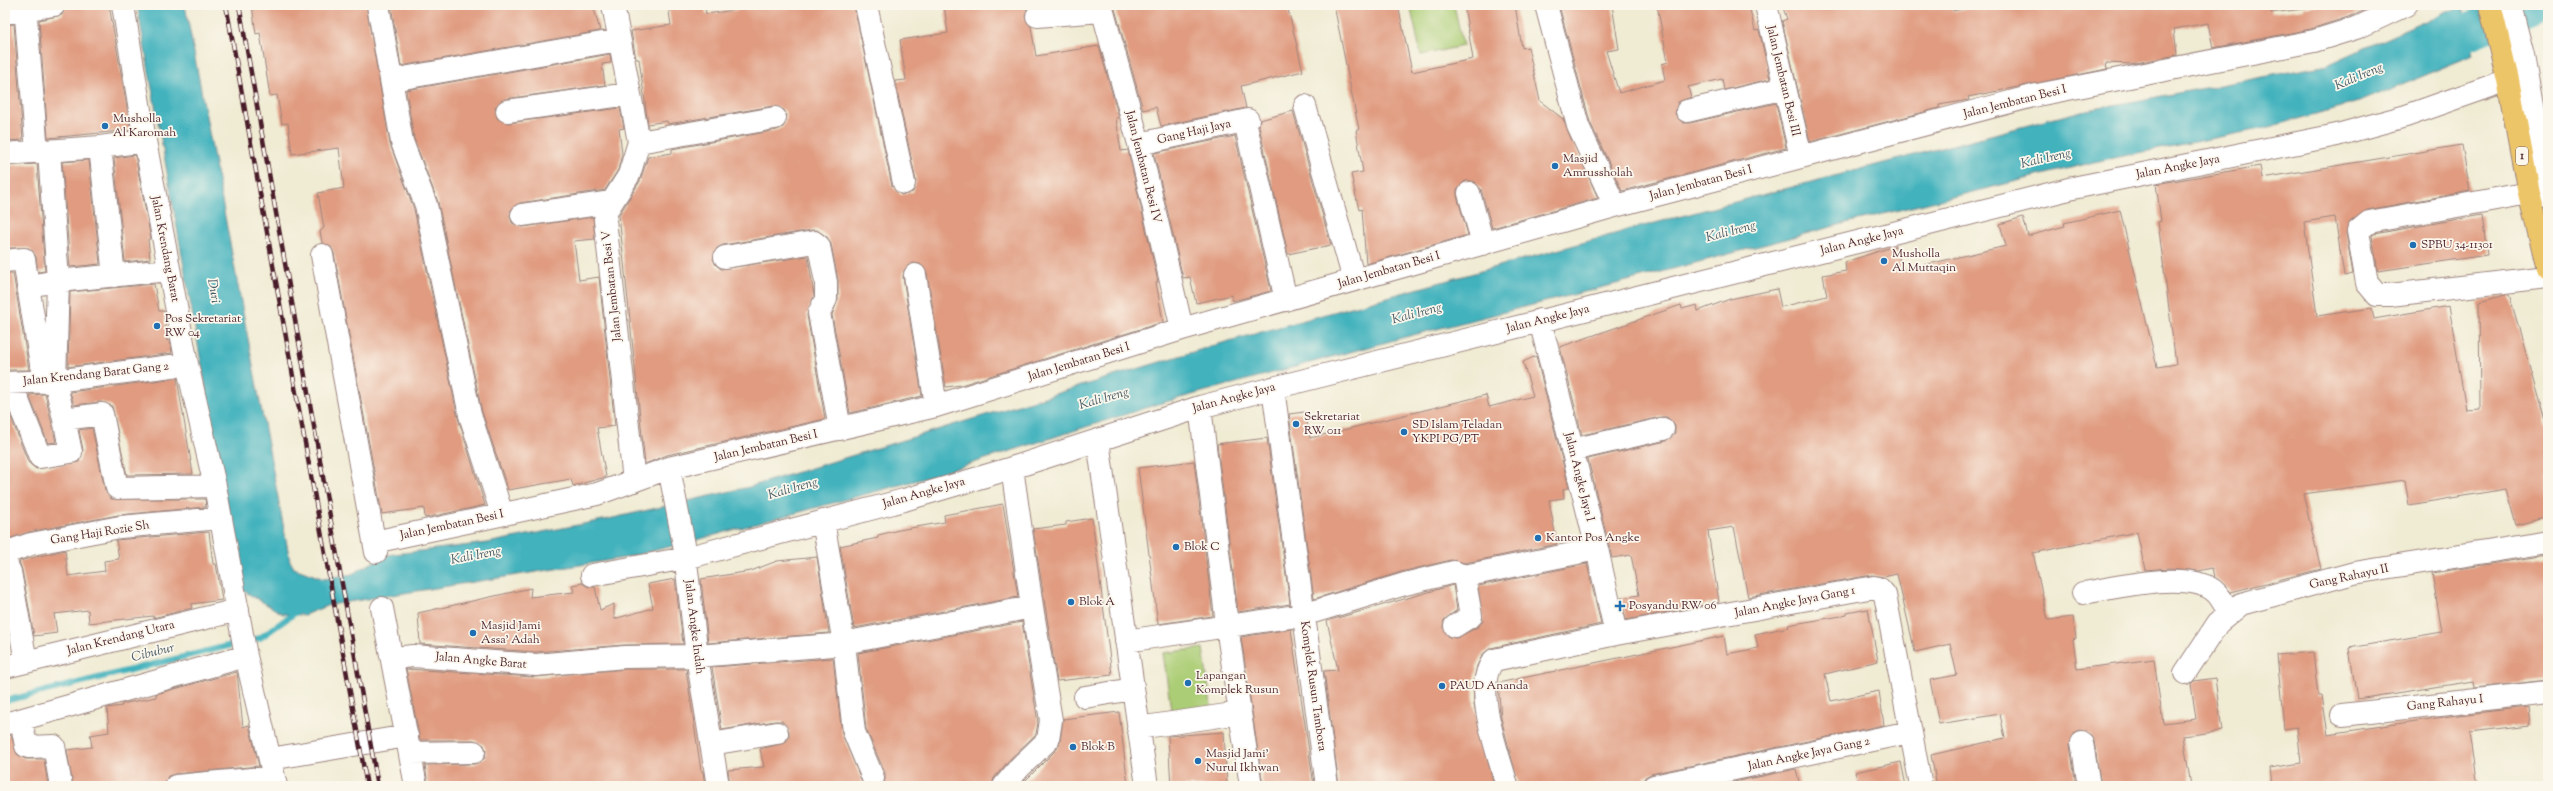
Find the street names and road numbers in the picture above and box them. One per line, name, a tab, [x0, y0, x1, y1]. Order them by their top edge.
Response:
street label: Jalan Jembatan Besi III	[1761, 23, 1805, 138]
street label: Jalan Jembatan Besi I	[1961, 80, 2068, 124]
street label: Jalan Jembatan Besi IV	[1120, 108, 1166, 225]
street label: Gang Haji Jaya	[1155, 115, 1233, 149]
road number: 1	[2516, 147, 2528, 165]
street label: Jalan Angke Jaya	[2134, 150, 2222, 184]
street label: Jalan Jembatan Besi I	[1647, 161, 1754, 206]
street label: Jalan Krendang Barat	[146, 193, 184, 304]
street label: Jalan Angke Jaya	[1818, 222, 1906, 260]
street label: Jalan Jembatan Besi V	[597, 229, 627, 343]
street label: Jalan Jembatan Besi I	[1335, 247, 1442, 293]
street label: Jalan Angke Jaya	[1504, 300, 1592, 338]
street label: Jalan Jembatan Besi I	[1025, 338, 1132, 386]
street label: Jalan Krendang Barat Gang 2	[21, 357, 170, 391]
street label: Jalan Angke Jaya	[1190, 378, 1278, 418]
street label: Jalan Jembatan Besi I	[712, 425, 819, 467]
street label: Jalan Angke Jaya I	[1559, 429, 1599, 524]
street label: Jalan Angke Jaya	[880, 473, 968, 514]
street label: Jalan Jembatan Besi I	[398, 505, 505, 545]
street label: Gang Haji Rozie Sh	[49, 516, 151, 550]
street label: Gang Rahayu II	[2308, 560, 2390, 594]
street label: Jalan Angke Indah	[679, 578, 709, 675]
street label: Jalan Angke Jaya Gang 1	[1732, 581, 1857, 623]
street label: Jalan Krendang Utara	[64, 616, 177, 660]
street label: Komplek Rusun Tambora	[1295, 620, 1331, 753]
street label: Jalan Angke Barat	[434, 648, 527, 674]
street label: Gang Rahayu I	[2406, 690, 2484, 716]
street label: Jalan Angke Jaya Gang 2	[1746, 732, 1872, 776]

